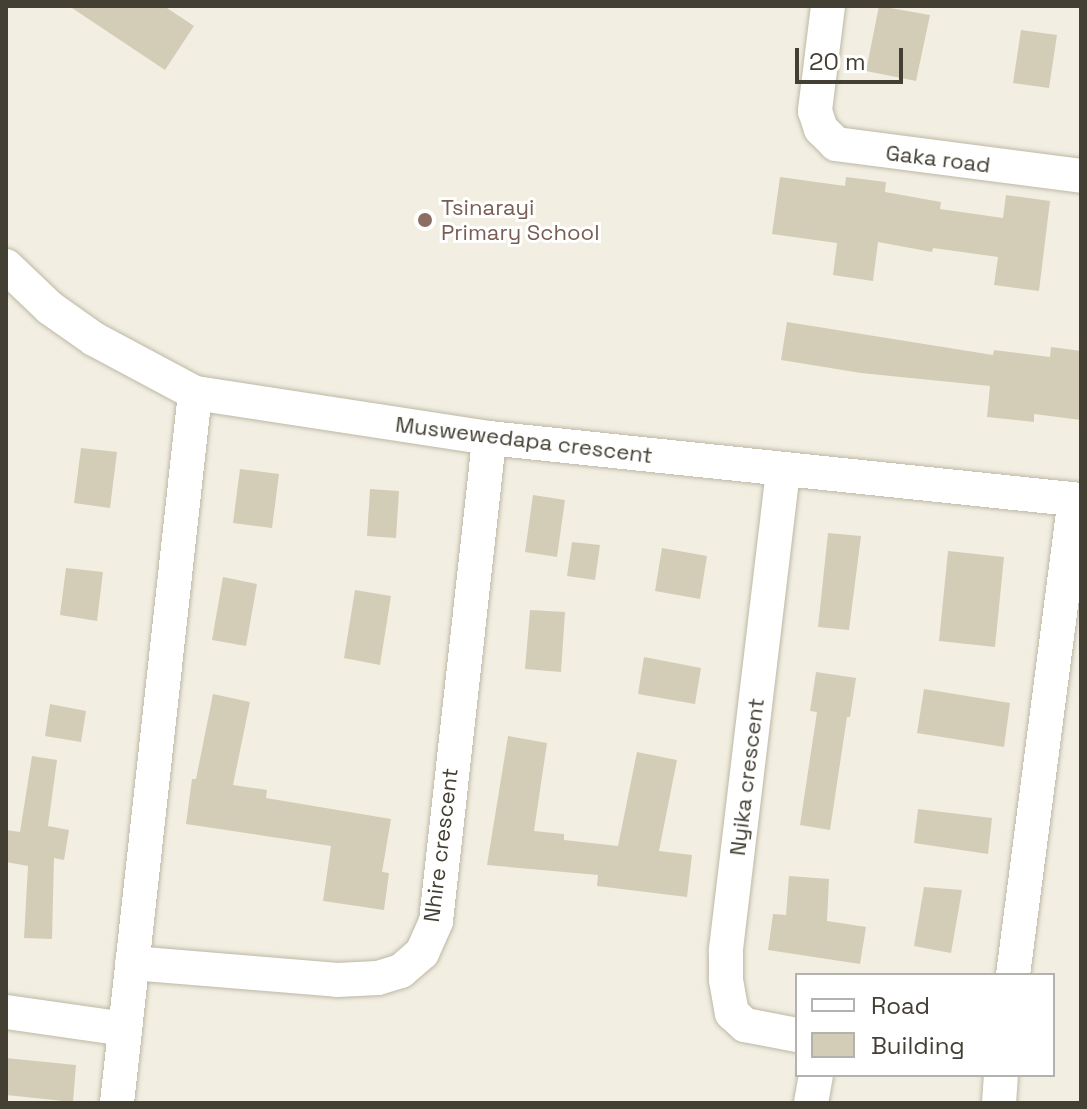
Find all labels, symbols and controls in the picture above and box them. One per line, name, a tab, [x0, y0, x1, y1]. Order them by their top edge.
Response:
scale bar	[799, 32, 907, 82]
text: 20 m	[809, 46, 866, 77]
street label: Gaka road	[884, 139, 992, 179]
place label: Tsinarayi Primary School	[441, 194, 600, 246]
marker: Tsinarayi Primary School	[416, 211, 434, 229]
street label: Muswewedapa crescent	[394, 411, 654, 469]
street label: Nyika crescent	[724, 697, 770, 857]
street label: Nhire crescent	[418, 766, 464, 924]
legend	[795, 973, 1055, 1077]
text: Road	[871, 990, 930, 1021]
text: Building	[871, 1030, 965, 1061]

